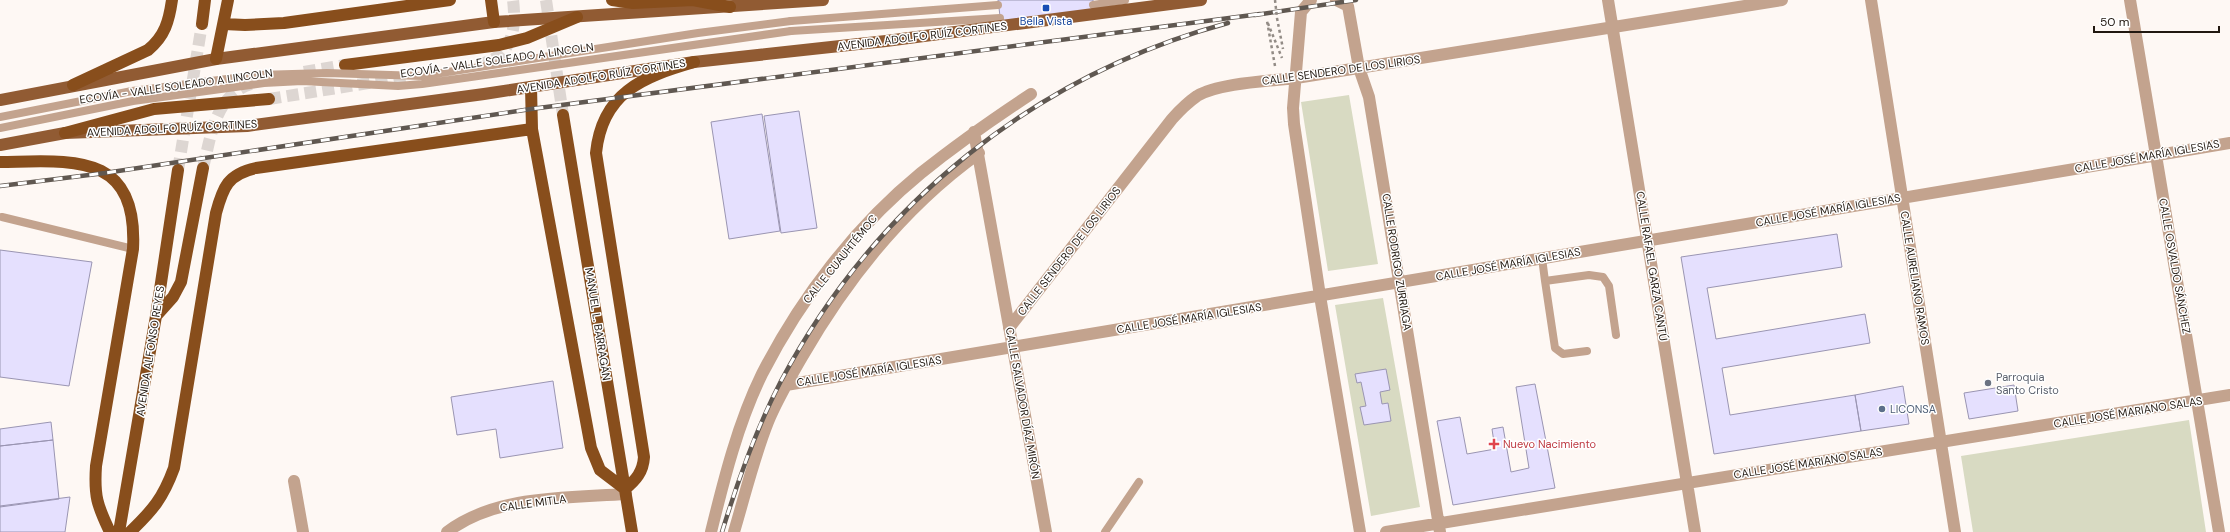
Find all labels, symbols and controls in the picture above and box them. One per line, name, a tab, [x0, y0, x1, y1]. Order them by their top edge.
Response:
marker: Bella Vista	[1041, 3, 1051, 13]
scale bar	[2094, 8, 2219, 34]
place label: Bella Vista	[1020, 14, 1072, 28]
text: 50 m	[2100, 14, 2129, 30]
street label: AVENIDA ADOLFO RUÍZ CORTINES	[836, 19, 1008, 53]
street label: ECOVÍA - VALLE SOLEADO A LINCOLN	[400, 40, 594, 80]
street label: CALLE SENDERO DE LOS LIRIOS	[1261, 52, 1421, 88]
street label: AVENIDA ADOLFO RUÍZ CORTINES	[516, 56, 686, 96]
street label: ECOVÍA - VALLE SOLEADO A LINCOLN	[79, 66, 273, 106]
street label: AVENIDA ADOLFO RUÍZ CORTINES	[86, 117, 258, 139]
street label: CALLE JOSÉ MARÍA IGLESIAS	[2074, 136, 2220, 176]
street label: CALLE SENDERO DE LOS LIRIOS	[1014, 184, 1124, 318]
street label: CALLE RAFAEL GARZA CANTÚ	[1633, 190, 1671, 342]
street label: CALLE JOSÉ MARÍA IGLESIAS	[1755, 190, 1901, 230]
street label: CALLE RODRIGO ZURRIAGA	[1379, 192, 1415, 332]
street label: CALLE OSVALDO SÁNCHEZ	[2156, 197, 2194, 335]
street label: CALLE AURELIANO RAMOS	[1897, 210, 1933, 346]
street label: CALLE CUAUHTÉMOC	[800, 212, 880, 306]
street label: CALLE JOSÉ MARÍA IGLESIAS	[1435, 244, 1581, 284]
street label: MANUEL L. BARRAGÁN	[582, 267, 614, 381]
street label: AVENIDA ALFONSO REYES	[133, 285, 167, 417]
street label: CALLE JOSÉ MARÍA IGLESIAS	[1115, 300, 1263, 336]
street label: CALLE SALVADOR DÍAZ MIRÓN	[1003, 326, 1043, 480]
street label: CALLE JOSÉ MARÍA IGLESIAS	[795, 353, 943, 389]
place label: Parroquia Santo Cristo	[1996, 370, 2059, 397]
marker: Parroquia Santo Cristo	[1983, 378, 1993, 388]
street label: CALLE JOSÉ MARIANO SALAS	[2053, 393, 2203, 431]
place label: LICONSA	[1890, 402, 1936, 416]
marker: LICONSA	[1877, 404, 1887, 414]
place label: Nuevo Nacimiento	[1503, 437, 1596, 451]
marker: Nuevo Nacimiento	[1488, 438, 1500, 450]
street label: CALLE JOSÉ MARIANO SALAS	[1733, 444, 1883, 482]
street label: CALLE MITLA	[499, 491, 567, 515]

